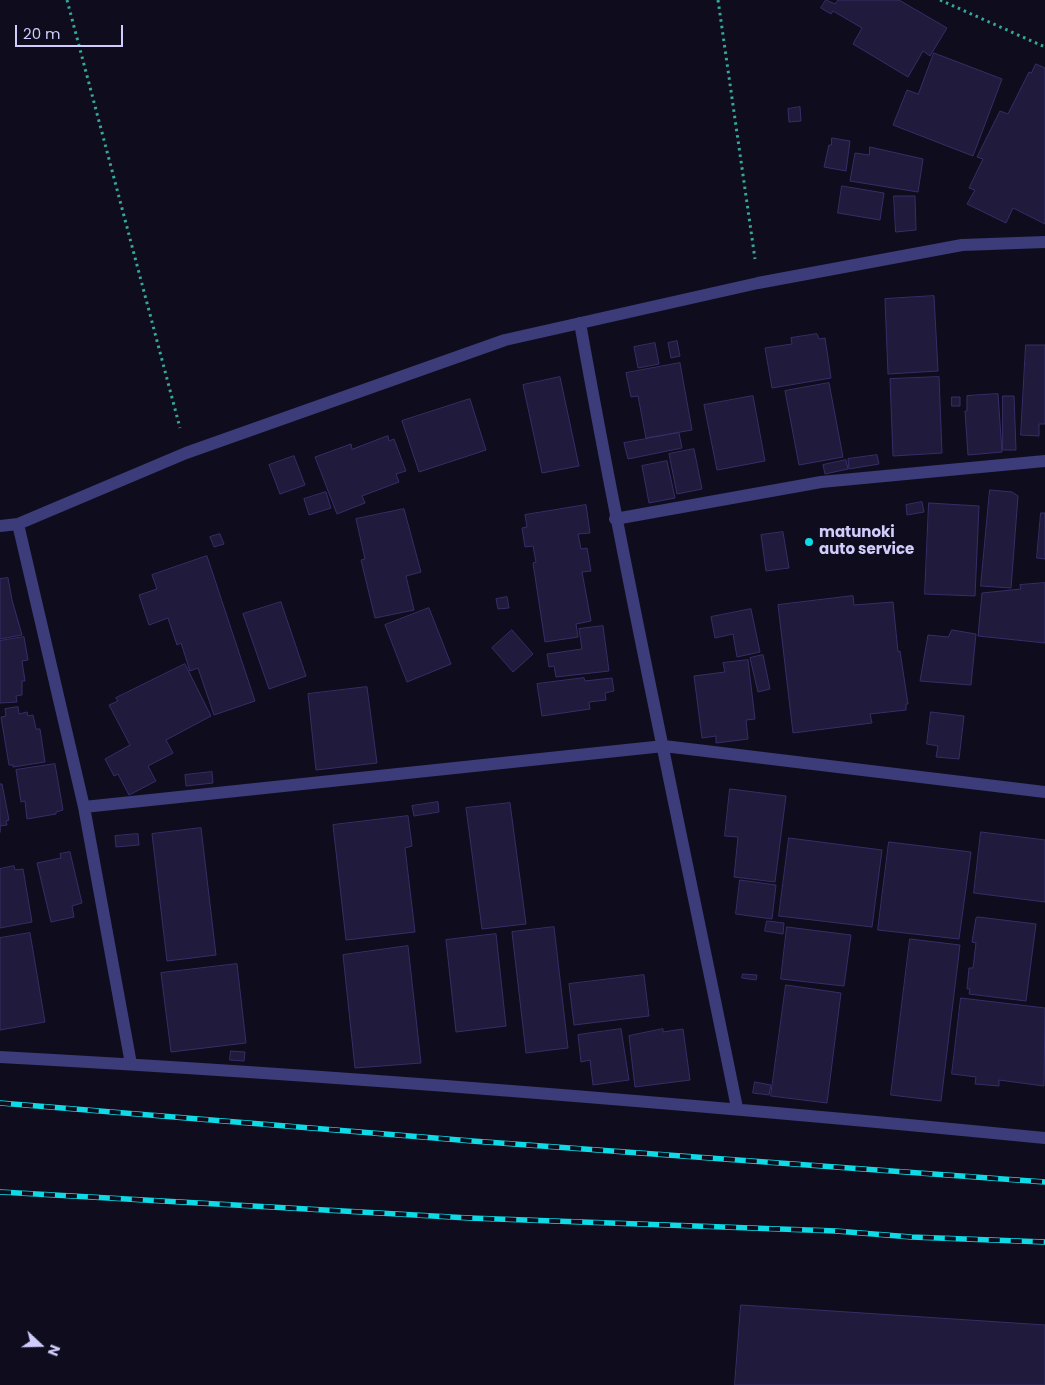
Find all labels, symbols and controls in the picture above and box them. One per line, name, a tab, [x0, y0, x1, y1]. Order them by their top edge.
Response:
scale bar	[18, 15, 125, 47]
text: 20 m	[23, 23, 61, 44]
place label: matunoki auto service	[819, 524, 914, 559]
marker: matunoki auto service	[803, 536, 815, 548]
north arrow	[15, 1320, 65, 1370]
text: N	[43, 1342, 65, 1359]

